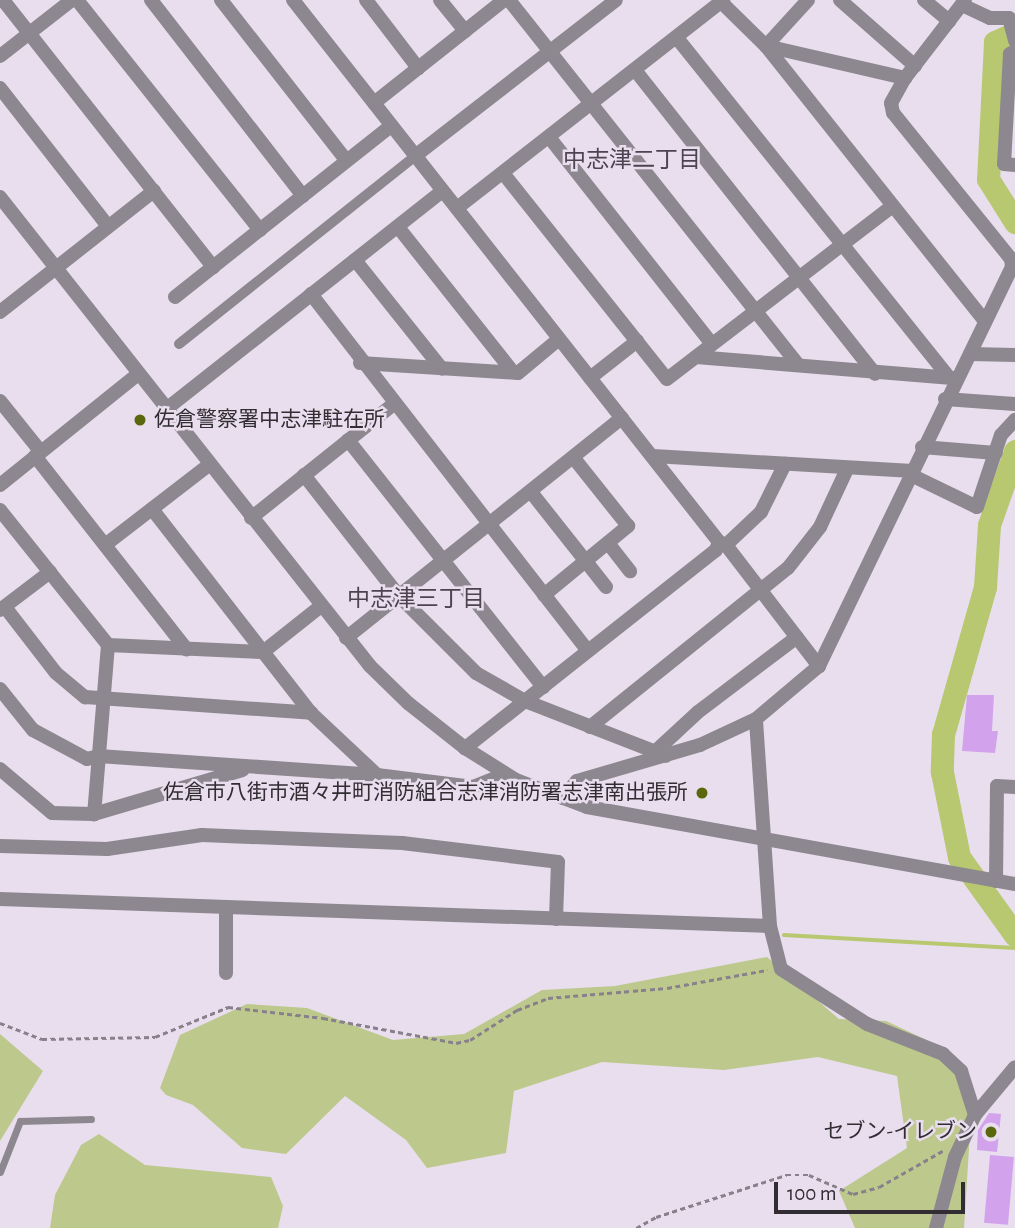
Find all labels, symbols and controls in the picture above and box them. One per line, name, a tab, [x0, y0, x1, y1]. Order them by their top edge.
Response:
district label: 中志津二丁目	[563, 147, 701, 175]
place label: 佐倉警察署中志津駐在所	[154, 407, 385, 433]
marker: 佐倉警察署中志津駐在所	[132, 412, 148, 428]
district label: 中志津三丁目	[347, 586, 485, 614]
place label: 佐倉市八街市酒々井町消防組合志津消防署志津南出張所	[163, 780, 688, 806]
marker: 佐倉市八街市酒々井町消防組合志津消防署志津南出張所	[694, 785, 710, 801]
place label: セブン-イレブン	[824, 1119, 977, 1145]
marker: セブン-イレブン	[983, 1124, 999, 1140]
scale bar	[777, 1168, 968, 1212]
text: 100 m	[787, 1183, 837, 1204]

